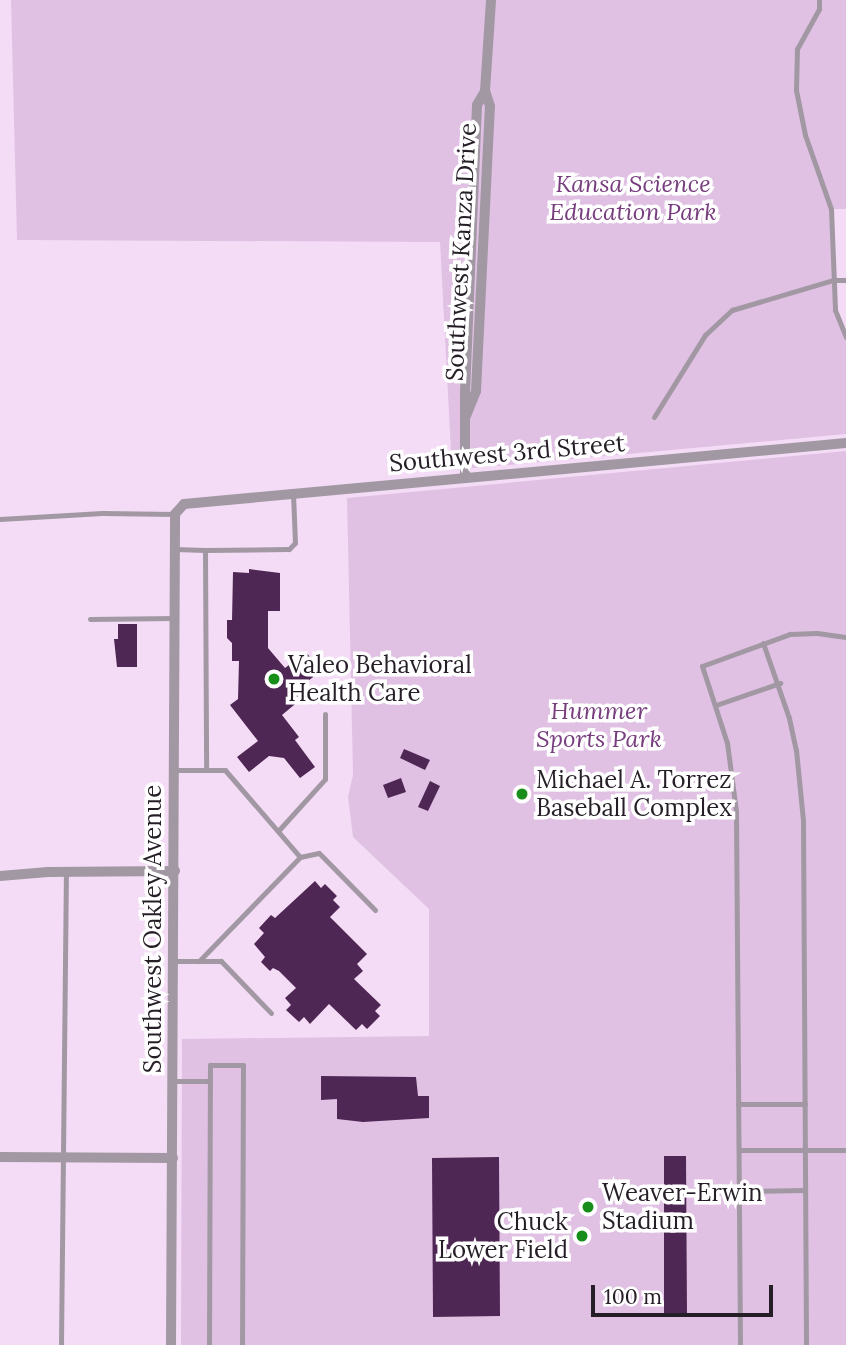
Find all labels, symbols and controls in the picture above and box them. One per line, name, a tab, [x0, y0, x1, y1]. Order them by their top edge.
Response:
street label: Southwest Kanza Drive	[440, 122, 482, 382]
park label: Kansa Science Education Park	[549, 170, 717, 226]
street label: Southwest 3rd Street	[388, 428, 626, 478]
place label: Valeo Behavioral Health Care	[288, 651, 472, 707]
marker: Valeo Behavioral Health Care	[266, 671, 282, 687]
park label: Hummer Sports Park	[536, 697, 662, 753]
place label: Michael A. Torrez Baseball Complex	[536, 766, 732, 822]
street label: Southwest Oakley Avenue	[139, 785, 167, 1073]
marker: Michael A. Torrez Baseball Complex	[514, 786, 530, 802]
place label: Weaver-Erwin Stadium	[602, 1179, 763, 1235]
marker: Weaver-Erwin Stadium	[580, 1199, 596, 1215]
place label: Chuck Lower Field	[438, 1208, 568, 1264]
marker: Chuck Lower Field	[574, 1228, 590, 1244]
scale bar	[594, 1272, 776, 1316]
text: 100 m	[604, 1283, 662, 1310]

